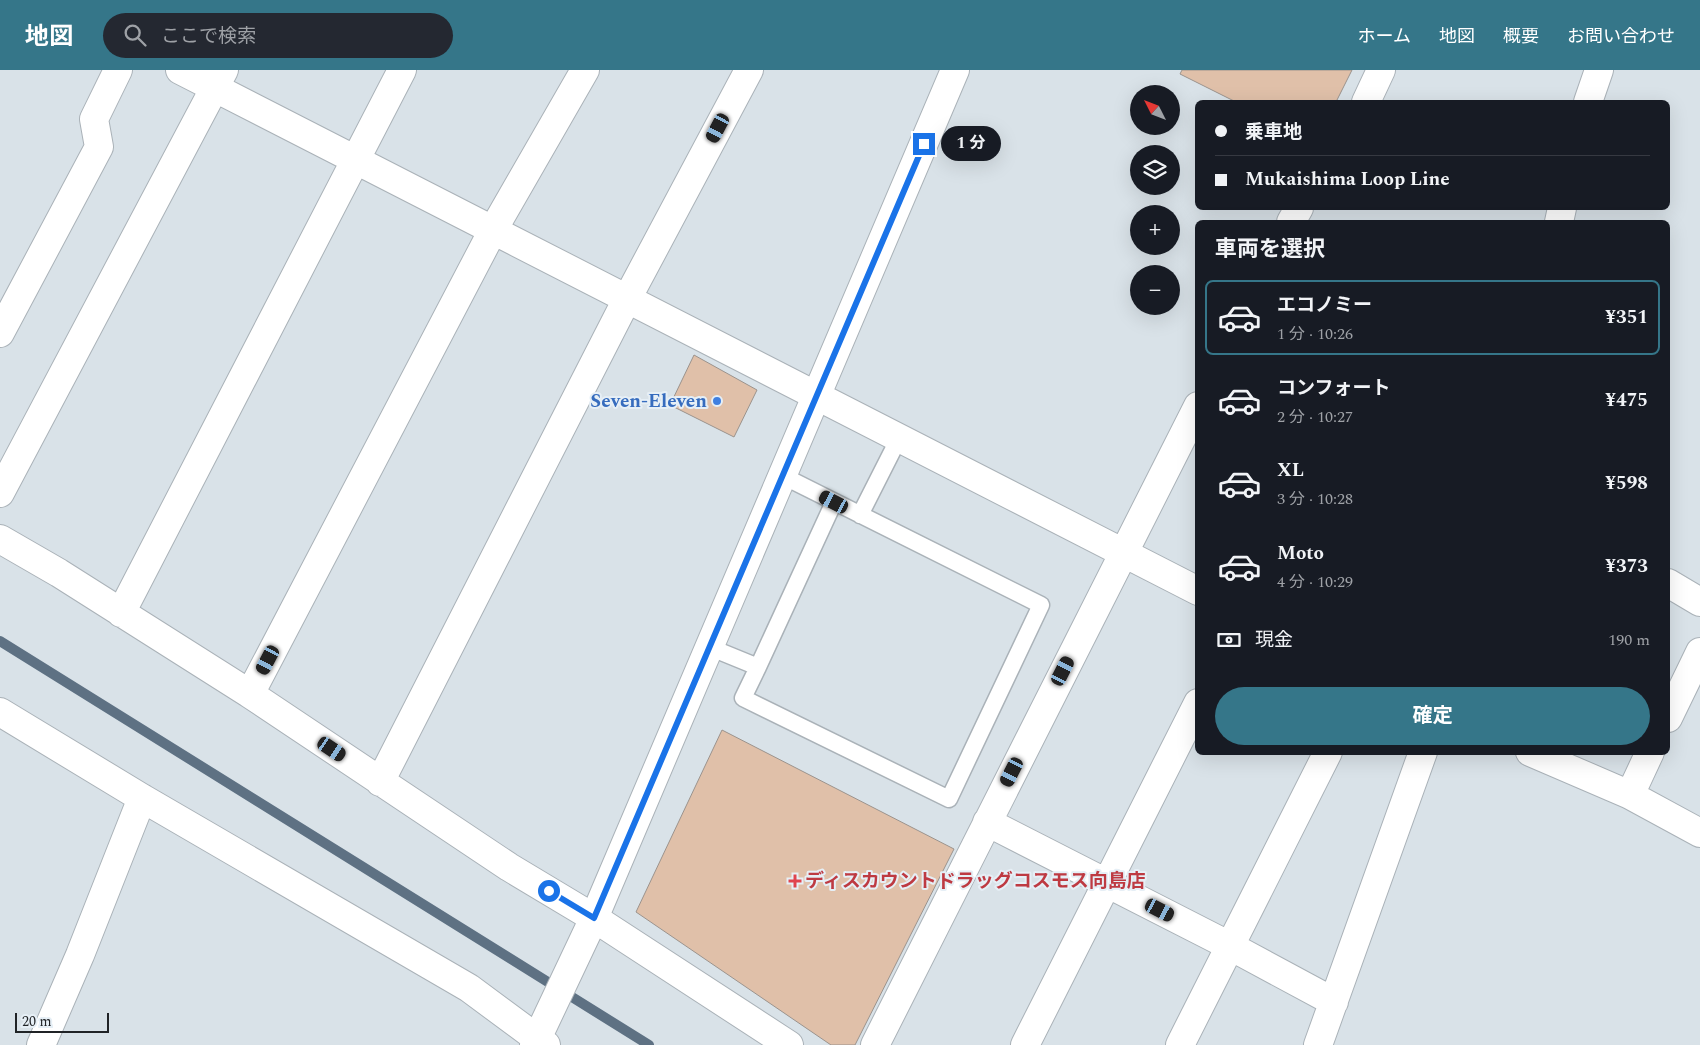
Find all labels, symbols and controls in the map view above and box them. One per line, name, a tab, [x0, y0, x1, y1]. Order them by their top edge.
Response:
search box	[103, 13, 453, 58]
text: 地図	[25, 19, 73, 55]
icon: search	[121, 21, 149, 49]
text: ここで検索	[161, 22, 256, 51]
text: ホーム	[1358, 23, 1411, 50]
text: 地図	[1439, 23, 1475, 50]
text: 概要	[1503, 23, 1539, 50]
text: お問い合わせ	[1567, 23, 1675, 50]
north arrow	[1130, 85, 1180, 135]
map controls	[1130, 85, 1180, 315]
car	[704, 111, 731, 145]
text: 乗車地	[1245, 118, 1302, 147]
callout: 1 分	[942, 126, 1002, 162]
text: 1 分	[957, 131, 985, 155]
route end	[913, 133, 935, 155]
button: layers	[1130, 145, 1180, 195]
text: Mukaishima Loop Line	[1245, 165, 1450, 194]
button: +	[1130, 205, 1180, 255]
text: 車両を選択	[1215, 233, 1325, 266]
button: −	[1130, 265, 1180, 315]
text: エコノミー	[1277, 291, 1372, 320]
icon: car	[1217, 295, 1262, 340]
text: ¥351	[1605, 303, 1648, 332]
text: 1 分 · 10:26	[1277, 322, 1353, 346]
text: コンフォート	[1277, 374, 1390, 403]
icon: car	[1217, 378, 1262, 423]
text: ¥475	[1605, 386, 1648, 415]
place label: Seven-Eleven	[590, 387, 707, 416]
marker: Seven-Eleven	[711, 395, 723, 407]
text: 2 分 · 10:27	[1277, 405, 1353, 429]
text: XL	[1277, 456, 1304, 485]
icon: car	[1217, 461, 1262, 506]
text: ¥598	[1605, 469, 1648, 498]
text: 3 分 · 10:28	[1277, 487, 1353, 511]
car	[817, 489, 850, 515]
text: Moto	[1277, 539, 1324, 568]
icon: car	[1217, 544, 1262, 589]
text: ¥373	[1605, 552, 1648, 581]
text: 4 分 · 10:29	[1277, 570, 1353, 594]
icon: cash	[1215, 626, 1243, 654]
text: 現金	[1255, 626, 1293, 655]
text: 190 m	[1608, 628, 1650, 652]
car	[254, 643, 281, 677]
car	[1049, 654, 1076, 688]
button: 確定	[1215, 687, 1650, 745]
car	[315, 734, 348, 764]
car	[998, 755, 1025, 789]
place label: ディスカウントドラッグコスモス向島店	[805, 867, 1146, 896]
marker: ディスカウントドラッグコスモス向島店	[789, 875, 801, 887]
route start	[538, 880, 560, 902]
car	[1143, 897, 1176, 923]
scale bar	[15, 1010, 109, 1033]
text: 20 m	[22, 1011, 52, 1032]

